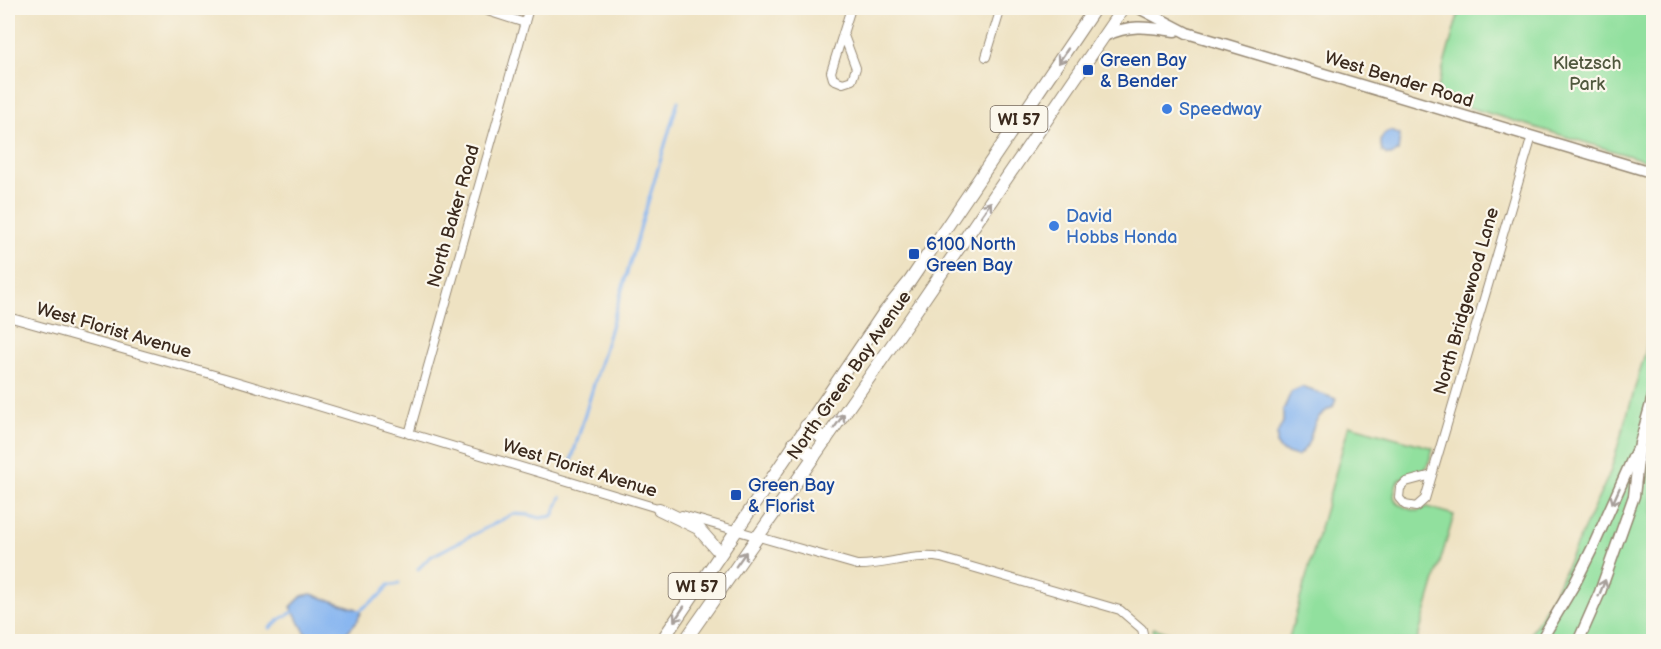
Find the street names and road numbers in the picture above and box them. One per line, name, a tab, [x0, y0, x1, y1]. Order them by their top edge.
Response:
street label: West Bender Road	[1322, 47, 1476, 112]
road number: WI 57	[990, 106, 1048, 132]
street label: North Baker Road	[423, 142, 484, 290]
street label: North Bridgewood Lane	[1430, 205, 1503, 397]
street label: North Green Bay Avenue	[783, 286, 916, 464]
street label: West Florist Avenue	[34, 298, 194, 363]
street label: West Florist Avenue	[500, 435, 660, 502]
road number: WI 57	[668, 573, 726, 599]

